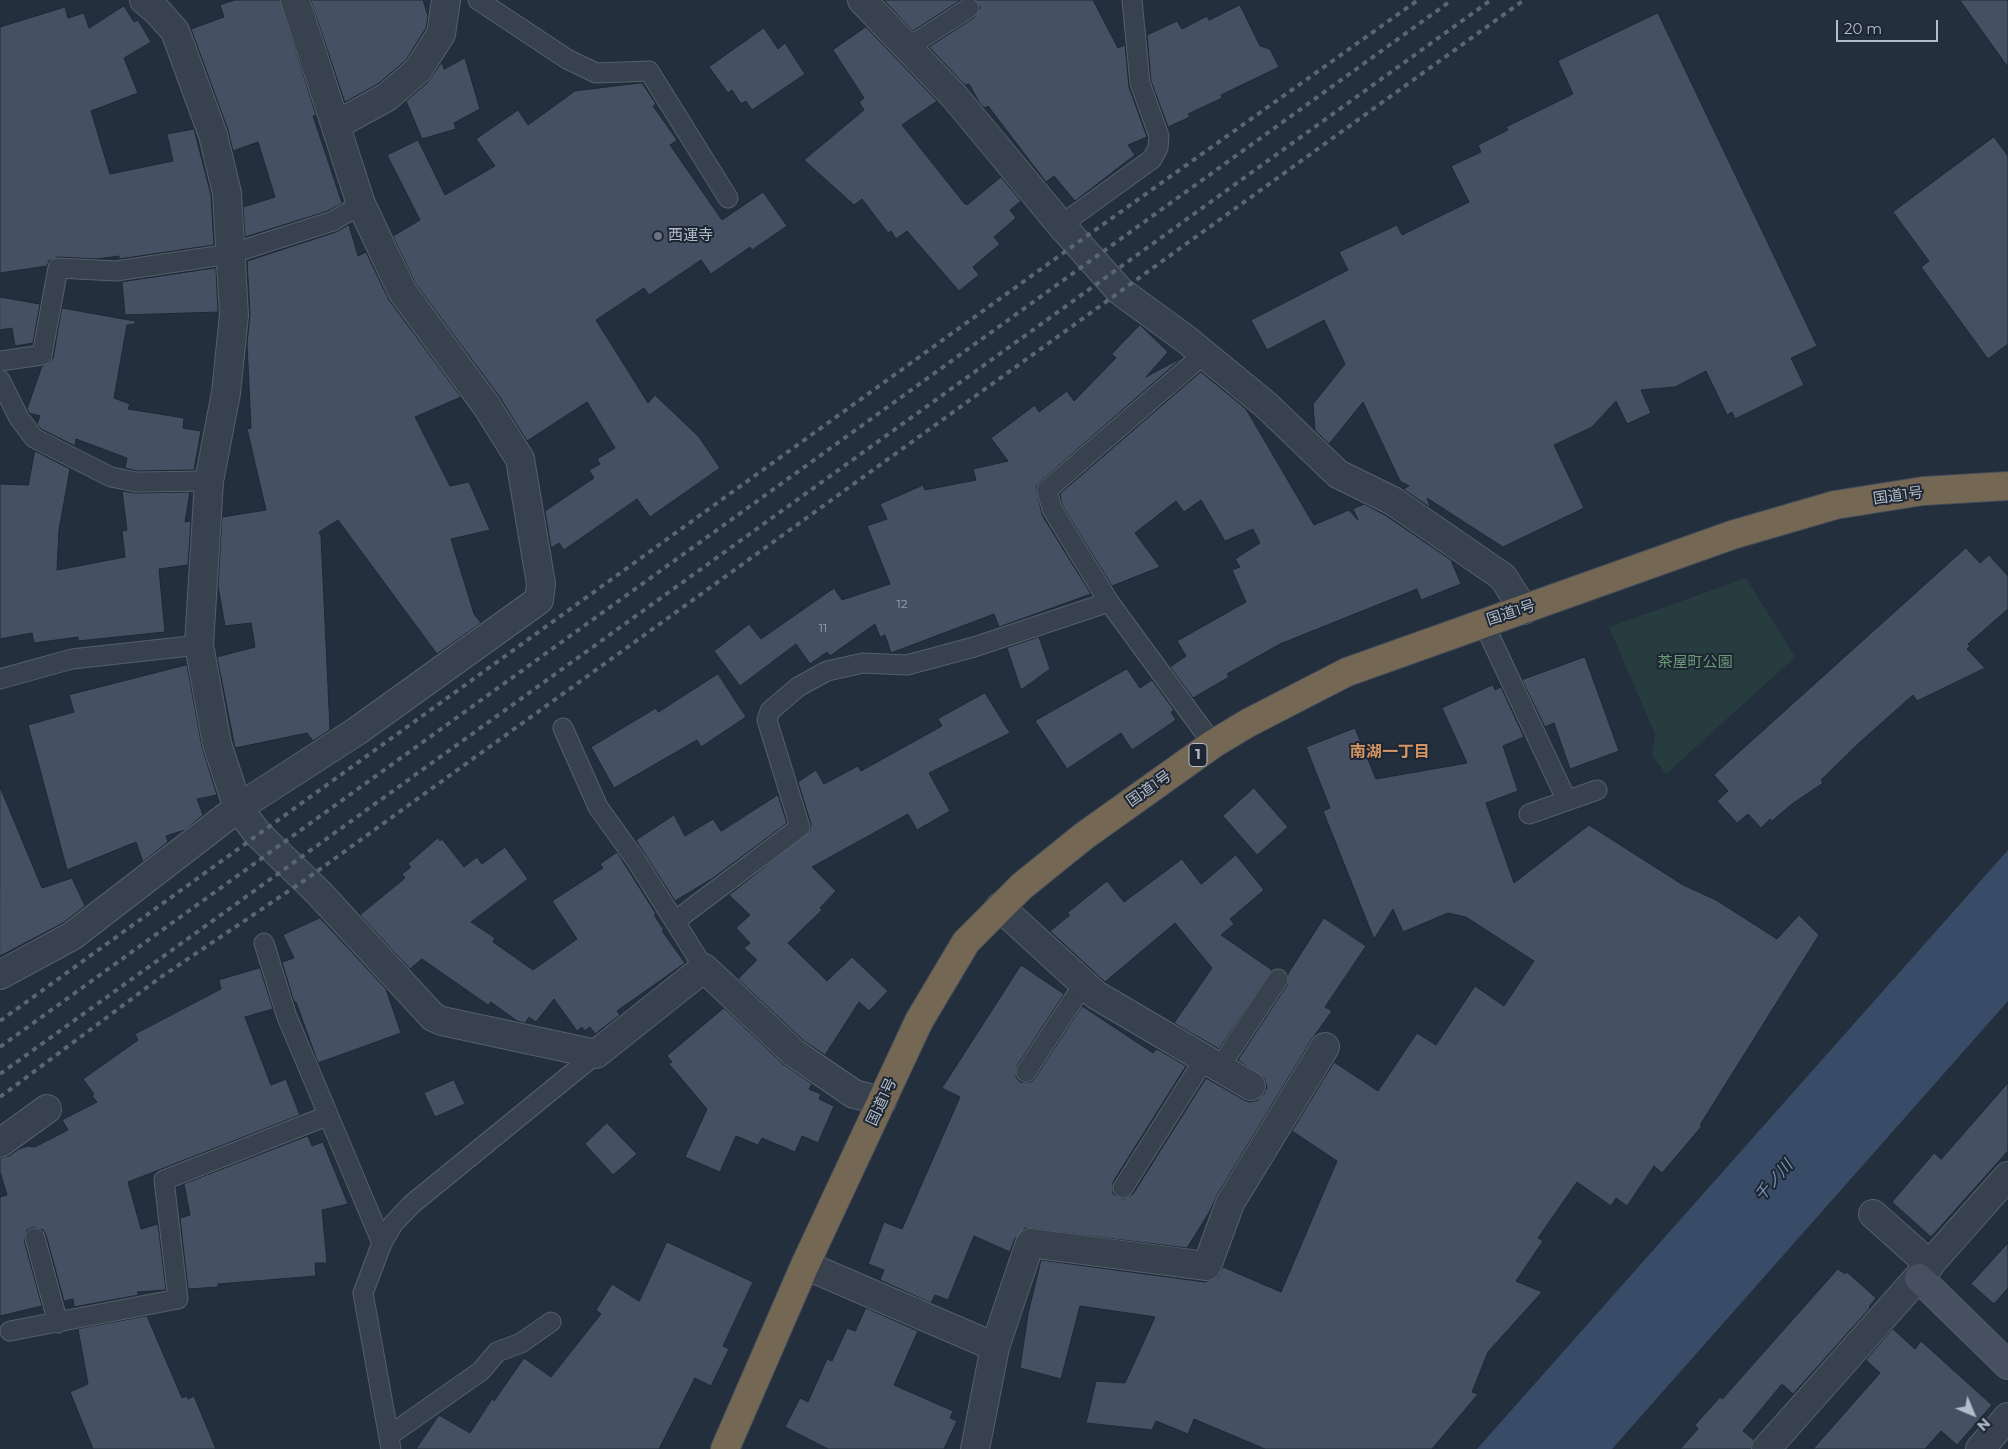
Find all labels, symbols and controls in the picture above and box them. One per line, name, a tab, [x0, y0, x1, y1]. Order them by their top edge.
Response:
scale bar	[1838, 10, 1940, 42]
text: 20 m	[1844, 19, 1882, 38]
place label: 西運寺	[668, 227, 713, 245]
marker: 西運寺	[652, 230, 664, 242]
street label: 国道1号	[1872, 484, 1924, 508]
house number: 12	[896, 597, 908, 611]
street label: 国道1号	[1484, 597, 1538, 629]
house number: 11	[819, 621, 827, 635]
park label: 茶屋町公園	[1658, 654, 1732, 672]
district label: 南湖一丁目	[1350, 742, 1430, 762]
road number: 1	[1189, 744, 1207, 766]
street label: 国道1号	[1123, 767, 1175, 811]
street label: 国道1号	[863, 1075, 901, 1129]
water label: 千ノ川	[1751, 1157, 1797, 1205]
north arrow	[1948, 1389, 1998, 1439]
text: N	[1973, 1414, 1994, 1435]

